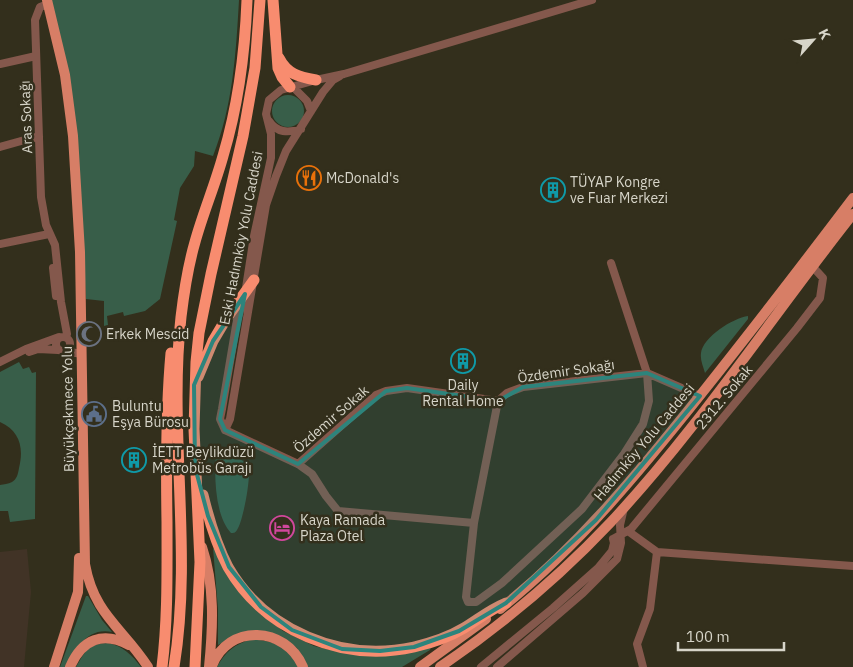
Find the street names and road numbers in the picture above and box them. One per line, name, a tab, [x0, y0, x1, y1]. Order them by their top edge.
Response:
street label: Aras Sokağı	[16, 80, 36, 154]
street label: Eski Hadımköy Yolu Caddesi	[215, 150, 267, 326]
street label: Büyükçekmece Yolu	[58, 346, 78, 472]
street label: Özdemir Sokağı	[516, 355, 616, 387]
street label: 2312. Sokak	[692, 361, 757, 433]
street label: Hadımköy Yolu Caddesi	[590, 380, 698, 504]
street label: Özdemir Sokak	[289, 381, 373, 457]

